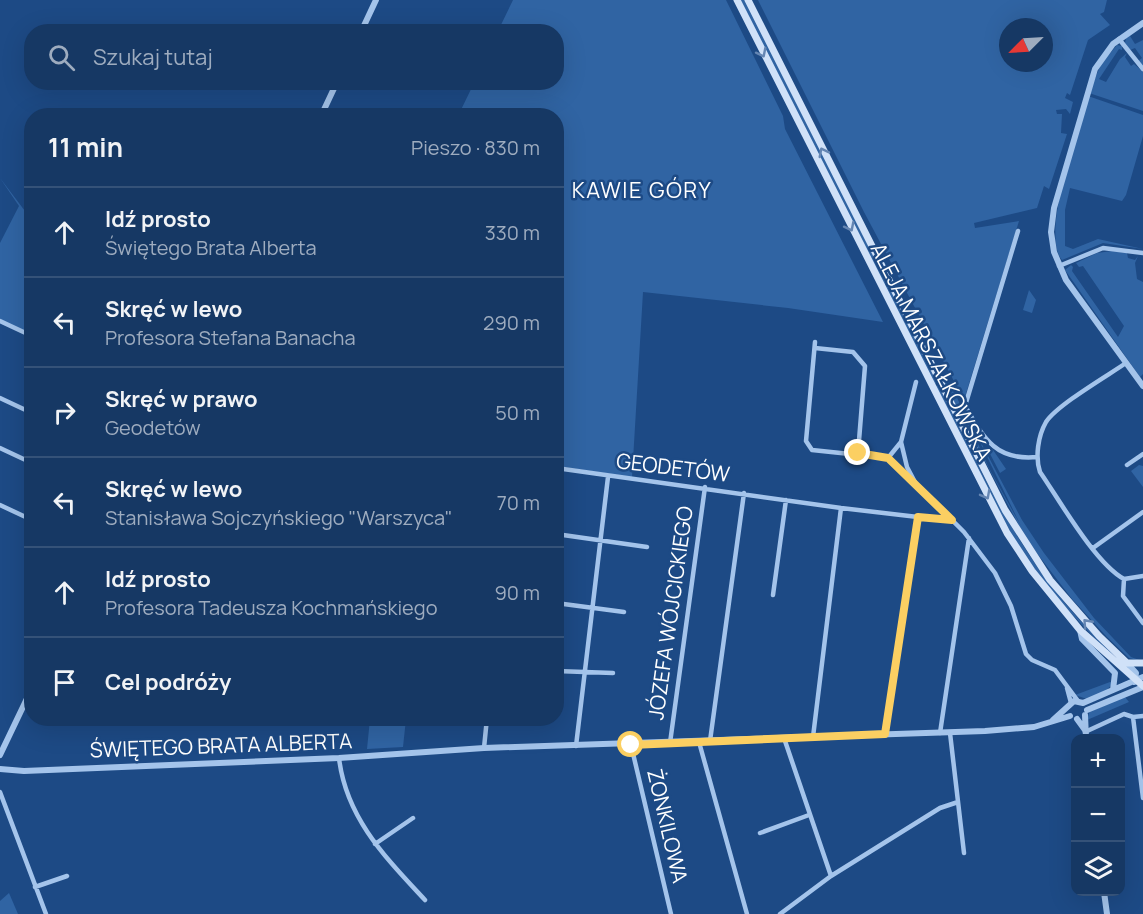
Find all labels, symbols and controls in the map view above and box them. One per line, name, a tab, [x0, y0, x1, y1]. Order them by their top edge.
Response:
north arrow	[999, 18, 1053, 72]
search box	[24, 24, 564, 90]
icon: search	[45, 41, 78, 74]
text: Szukaj tutaj	[93, 42, 213, 72]
one-way arrow	[754, 47, 766, 58]
text: 11 min	[48, 129, 123, 165]
text: Pieszo · 830 m	[411, 134, 540, 161]
one-way arrow	[818, 147, 830, 158]
district label: KAWIE GÓRY	[572, 175, 712, 205]
text: Idź prosto	[105, 204, 211, 234]
icon: ahead	[48, 216, 81, 249]
text: 330 m	[485, 219, 540, 246]
one-way arrow	[842, 221, 854, 232]
text: Świętego Brata Alberta	[105, 234, 317, 261]
street label: ALEJA MARSZAŁKOWSKA	[865, 238, 999, 465]
text: Skręć w lewo	[105, 294, 242, 324]
icon: left	[48, 306, 81, 339]
text: 290 m	[483, 309, 540, 336]
text: Profesora Stefana Banacha	[105, 324, 356, 351]
text: Skręć w prawo	[105, 384, 258, 414]
icon: right	[48, 396, 81, 429]
text: 50 m	[495, 399, 540, 426]
text: Geodetów	[105, 414, 201, 441]
route end	[844, 439, 870, 465]
street label: GEODETÓW	[615, 446, 732, 488]
text: Skręć w lewo	[105, 474, 242, 504]
icon: left	[48, 486, 81, 519]
one-way arrow	[978, 488, 990, 499]
text: 70 m	[497, 489, 540, 516]
text: Stanisława Sojczyńskiego "Warszyca"	[105, 504, 453, 531]
street label: JÓZEFA WÓJCICKIEGO	[641, 504, 699, 722]
text: Idź prosto	[105, 564, 211, 594]
icon: ahead	[48, 576, 81, 609]
text: 90 m	[494, 579, 540, 606]
text: Profesora Tadeusza Kochmańskiego	[105, 594, 437, 621]
one-way arrow	[1083, 619, 1094, 630]
icon: arrive	[48, 666, 81, 699]
text: Cel podróży	[105, 667, 231, 697]
street label: ŚWIĘTEGO BRATA ALBERTA	[89, 726, 353, 764]
route start	[617, 731, 643, 757]
map controls	[1071, 734, 1125, 896]
button: +	[1071, 734, 1125, 788]
street label: ŻONKILOWA	[641, 766, 695, 886]
button: −	[1071, 788, 1125, 842]
button: layers	[1071, 842, 1125, 896]

